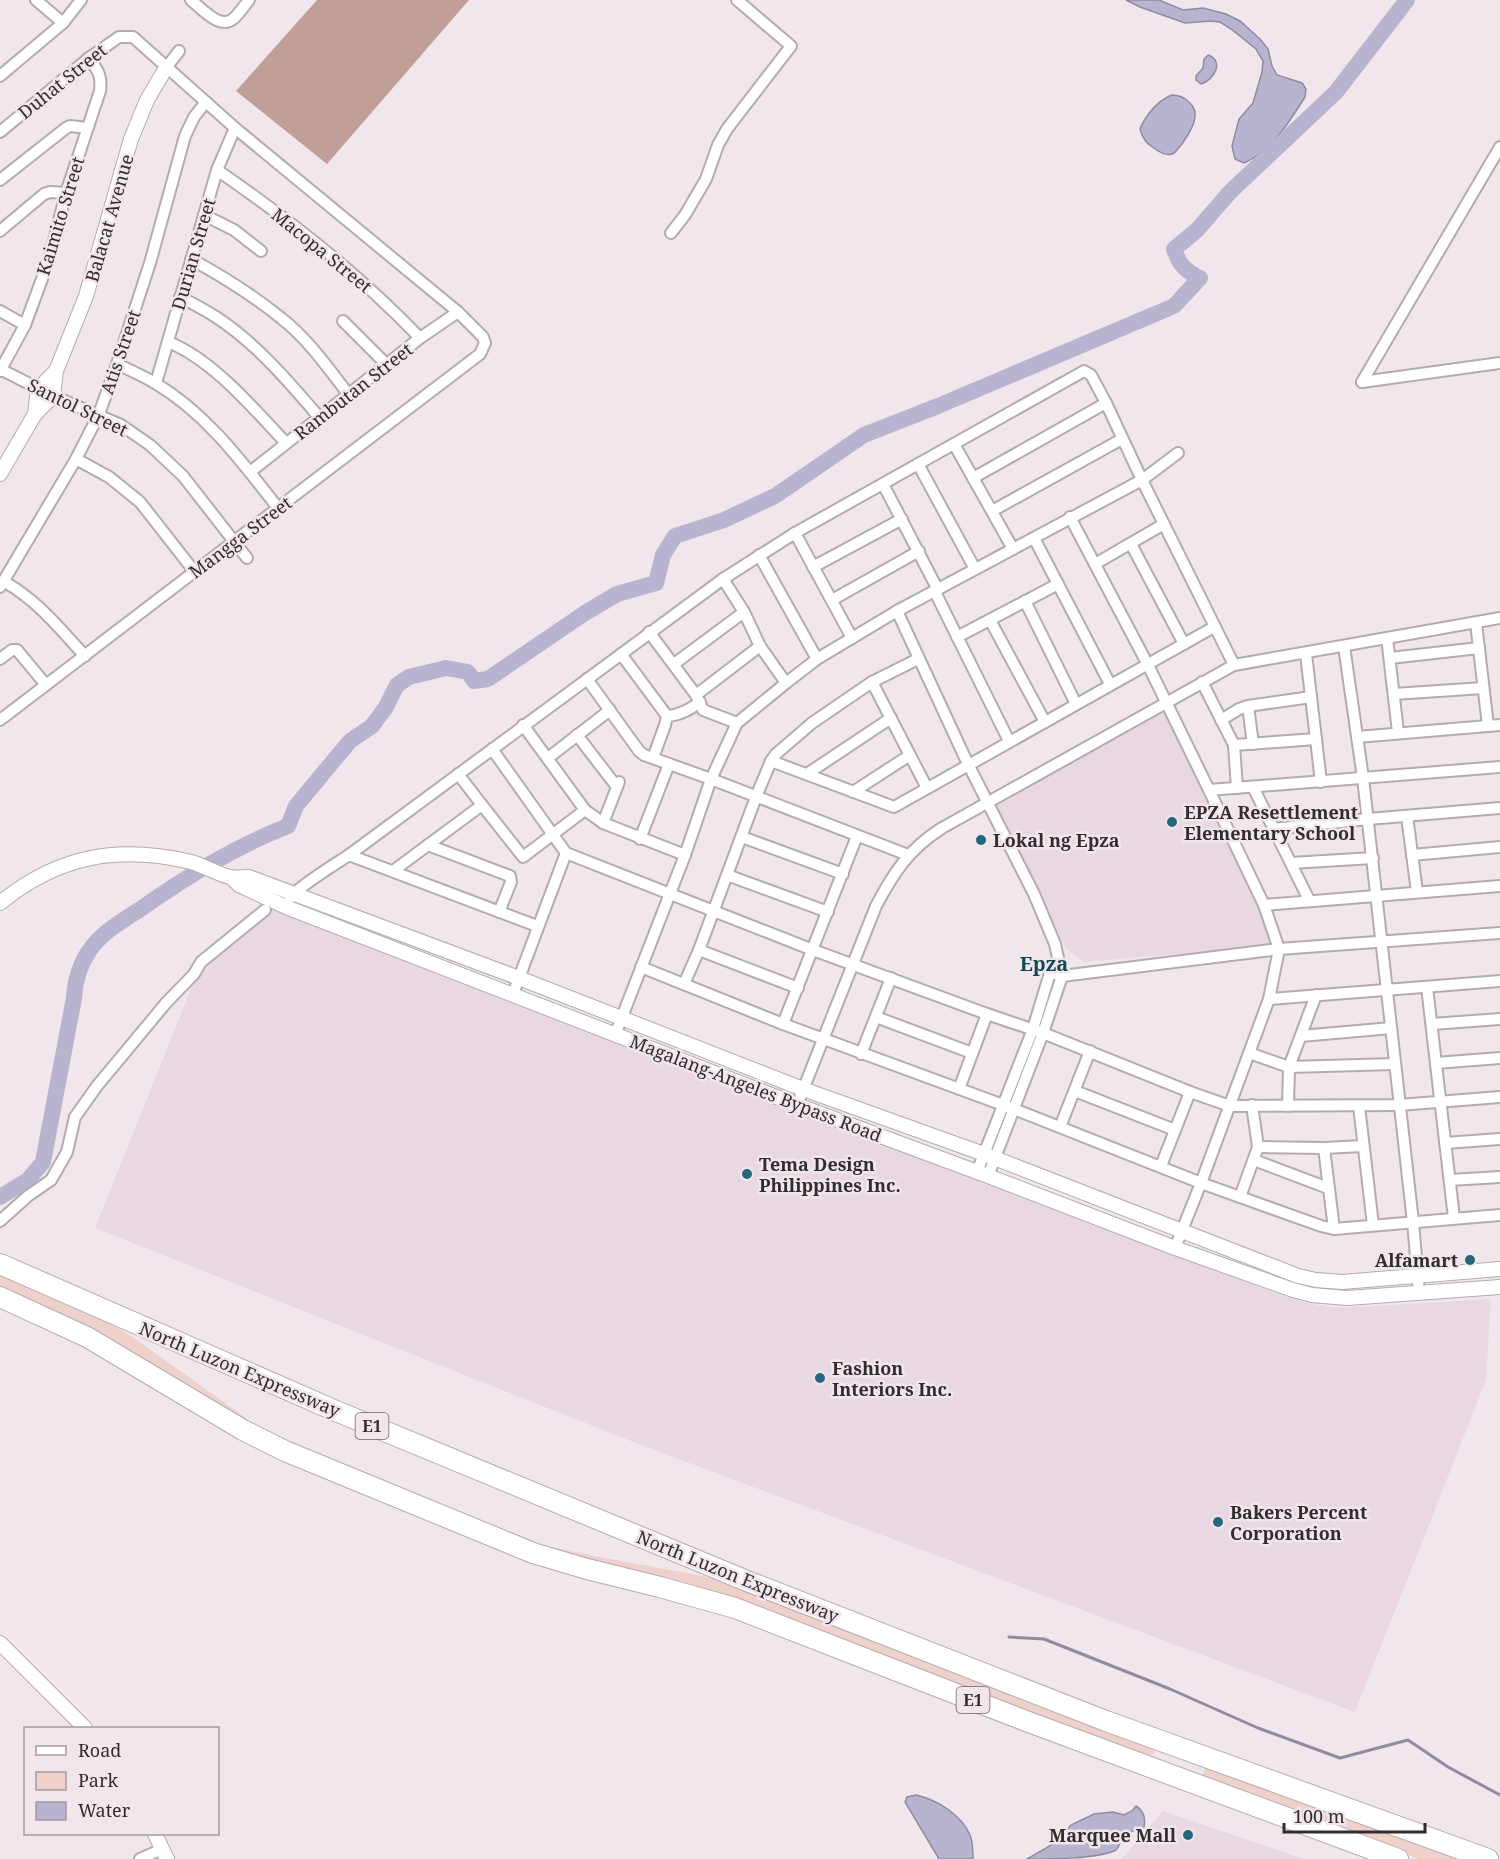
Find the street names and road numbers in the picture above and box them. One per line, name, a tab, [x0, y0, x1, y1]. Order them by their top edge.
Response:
street label: Duhat Street	[13, 38, 111, 124]
street label: Balacat Avenue	[79, 151, 139, 285]
street label: Kaimito Street	[31, 154, 89, 278]
street label: Durian Street	[166, 195, 220, 313]
street label: Macopa Street	[267, 202, 377, 298]
street label: Atis Street	[94, 307, 146, 397]
street label: Rambutan Street	[289, 337, 417, 445]
street label: Santol Street	[24, 372, 132, 442]
street label: Mangga Street	[184, 490, 296, 584]
street label: Magalang-Angeles Bypass Road	[627, 1029, 885, 1147]
street label: North Luzon Expressway	[136, 1316, 345, 1423]
road number: E1	[356, 1413, 388, 1439]
street label: North Luzon Expressway	[633, 1524, 843, 1628]
road number: E1	[956, 1687, 990, 1713]

